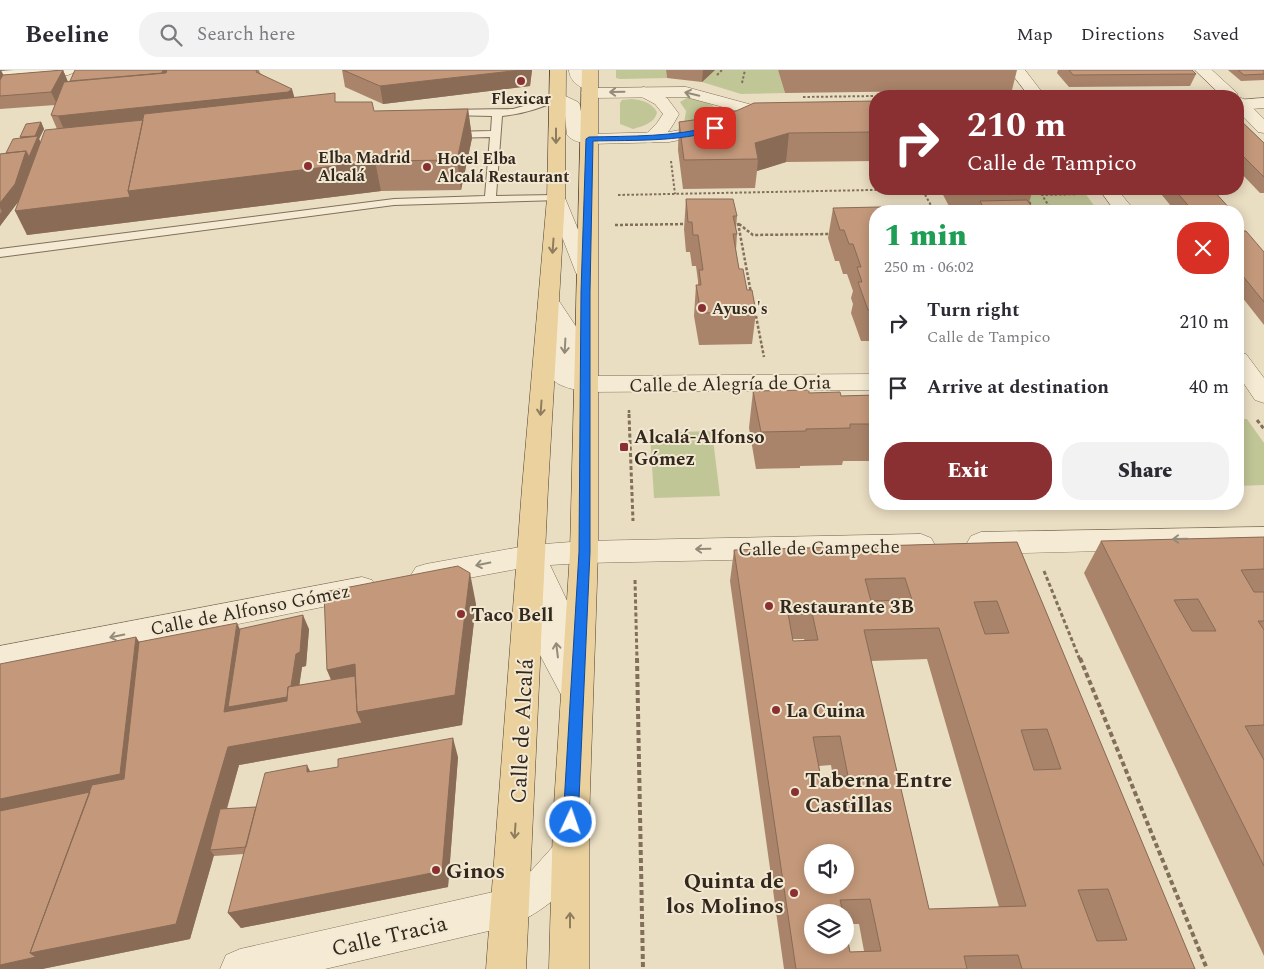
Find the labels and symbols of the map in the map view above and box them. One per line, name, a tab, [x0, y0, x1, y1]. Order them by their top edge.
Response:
marker: Flexicar	[515, 75, 527, 87]
place label: Flexicar	[491, 87, 551, 111]
one-way arrow	[609, 87, 625, 97]
one-way arrow	[685, 89, 701, 98]
pin	[694, 107, 736, 149]
one-way arrow	[551, 128, 561, 144]
place label: Elba Madrid Alcalá	[318, 146, 411, 188]
place label: Hotel Elba Alcalá Restaurant	[437, 147, 569, 189]
marker: Elba Madrid Alcalá	[302, 160, 314, 172]
marker: Hotel Elba Alcalá Restaurant	[421, 161, 433, 173]
one-way arrow	[548, 238, 557, 254]
place label: Ayuso's	[712, 297, 768, 321]
marker: Ayuso's	[696, 302, 708, 314]
one-way arrow	[561, 338, 570, 354]
street label: Calle de Alegría de Oria	[629, 368, 832, 401]
one-way arrow	[536, 400, 545, 416]
place label: Alcalá-Alfonso Gómez	[634, 423, 765, 474]
marker: Alcalá-Alfonso Gómez	[618, 441, 630, 453]
street label: Calle de Campeche	[738, 533, 900, 564]
one-way arrow	[1173, 534, 1189, 544]
one-way arrow	[695, 545, 711, 554]
one-way arrow	[475, 559, 491, 569]
street label: Calle de Alfonso Gómez	[148, 577, 353, 644]
place label: Restaurante 3B	[779, 593, 914, 622]
marker: Restaurante 3B	[763, 600, 775, 612]
place label: Taco Bell	[471, 601, 553, 630]
marker: Taco Bell	[455, 608, 467, 620]
one-way arrow	[109, 631, 125, 641]
one-way arrow	[552, 642, 562, 658]
street label: Calle de Alcalá	[502, 657, 543, 804]
place label: La Cuina	[786, 697, 866, 726]
marker: La Cuina	[770, 704, 782, 716]
place label: Taberna Entre Castillas	[805, 764, 952, 822]
marker: Taberna Entre Castillas	[789, 786, 801, 798]
position arrow	[544, 795, 596, 847]
one-way arrow	[510, 823, 519, 839]
place label: Ginos	[446, 855, 505, 888]
marker: Ginos	[430, 864, 442, 876]
place label: Quinta de los Molinos	[666, 865, 784, 923]
marker: Quinta de los Molinos	[788, 887, 800, 899]
street label: Calle Tracia	[328, 907, 451, 966]
one-way arrow	[565, 913, 575, 929]

